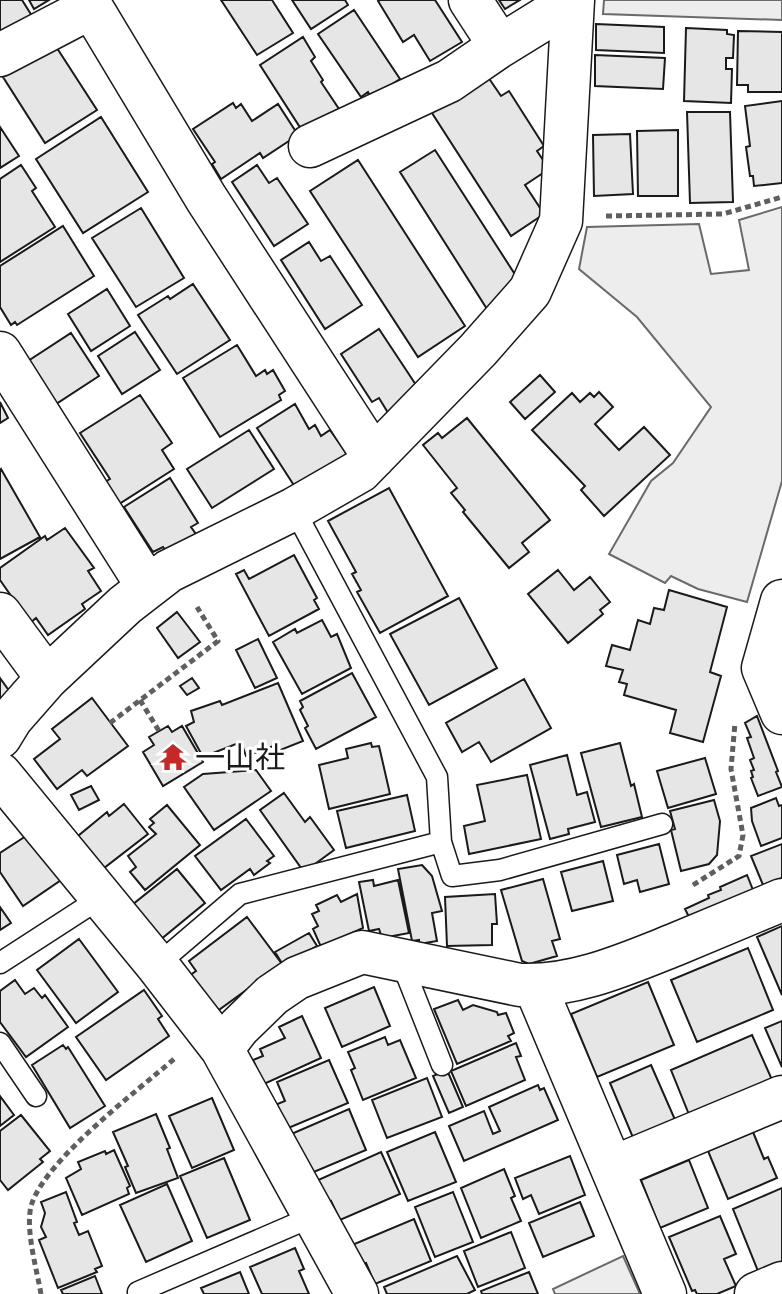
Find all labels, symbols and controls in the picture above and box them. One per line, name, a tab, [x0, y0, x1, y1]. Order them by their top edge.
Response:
place label: 一山社	[195, 738, 285, 776]
temple icon: 一山社	[158, 742, 188, 772]

